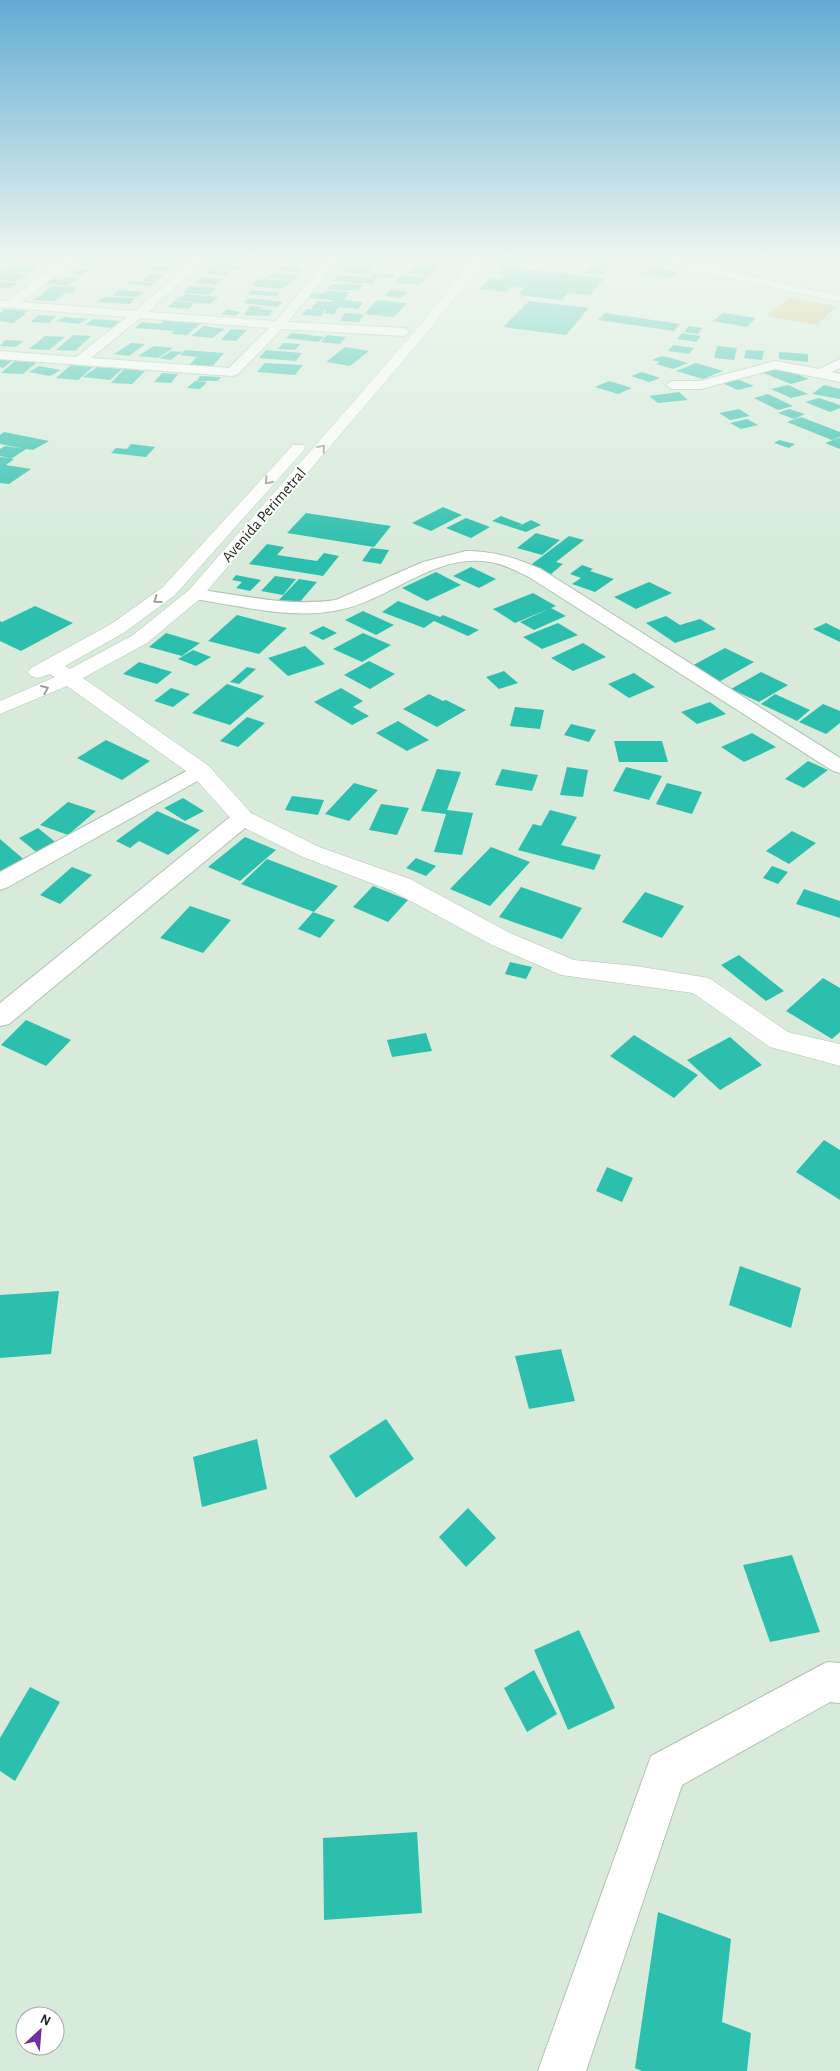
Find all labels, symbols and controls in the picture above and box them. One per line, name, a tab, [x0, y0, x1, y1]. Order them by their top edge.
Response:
one-way arrow	[317, 445, 325, 454]
street label: Avenida Perimetral	[219, 465, 309, 565]
one-way arrow	[265, 476, 274, 485]
one-way arrow	[154, 594, 163, 602]
one-way arrow	[40, 684, 49, 695]
north arrow	[15, 2006, 65, 2056]
text: N	[38, 2012, 53, 2029]

